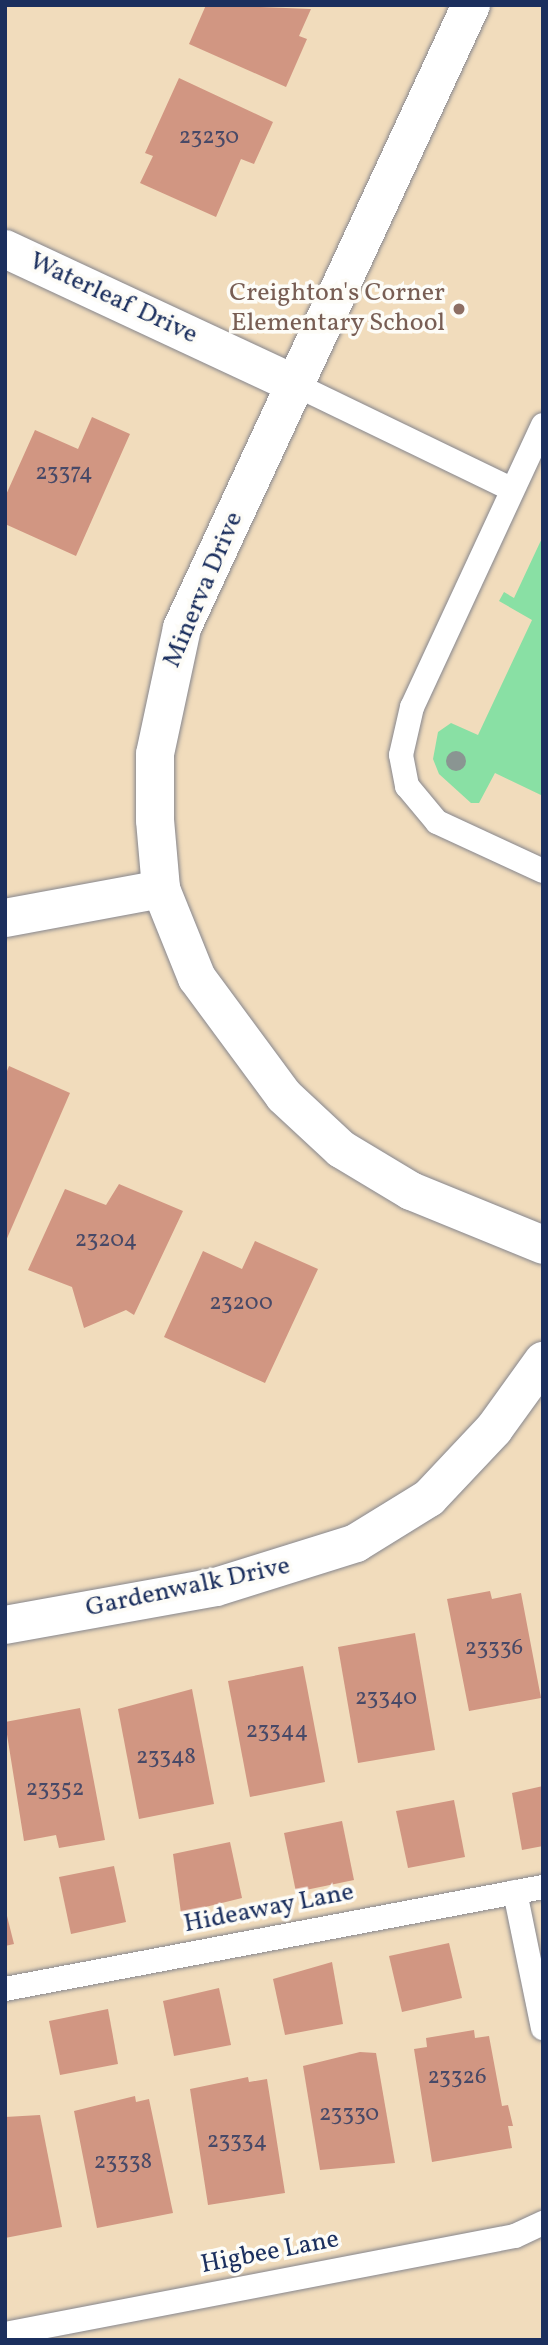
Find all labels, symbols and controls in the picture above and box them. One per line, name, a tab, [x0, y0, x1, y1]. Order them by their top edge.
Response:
house number: 23230	[179, 123, 239, 151]
street label: Waterleaf Drive	[25, 247, 201, 351]
place label: Creighton's Corner Elementary School	[229, 278, 445, 340]
marker: Creighton's Corner Elementary School	[451, 301, 467, 317]
house number: 23374	[35, 459, 93, 487]
street label: Minerva Drive	[157, 507, 251, 673]
house number: 23204	[75, 1226, 137, 1254]
house number: 23200	[209, 1289, 273, 1317]
street label: Gardenwalk Drive	[83, 1551, 293, 1625]
house number: 23336	[465, 1634, 523, 1662]
house number: 23340	[355, 1684, 417, 1712]
house number: 23344	[246, 1717, 308, 1745]
house number: 23348	[136, 1743, 196, 1771]
house number: 23352	[26, 1775, 84, 1803]
street label: Hideaway Lane	[181, 1877, 357, 1941]
house number: 23326	[427, 2063, 487, 2091]
house number: 23330	[319, 2100, 379, 2128]
house number: 23334	[207, 2127, 267, 2155]
house number: 23338	[94, 2148, 152, 2176]
street label: Higbee Lane	[198, 2224, 342, 2282]

